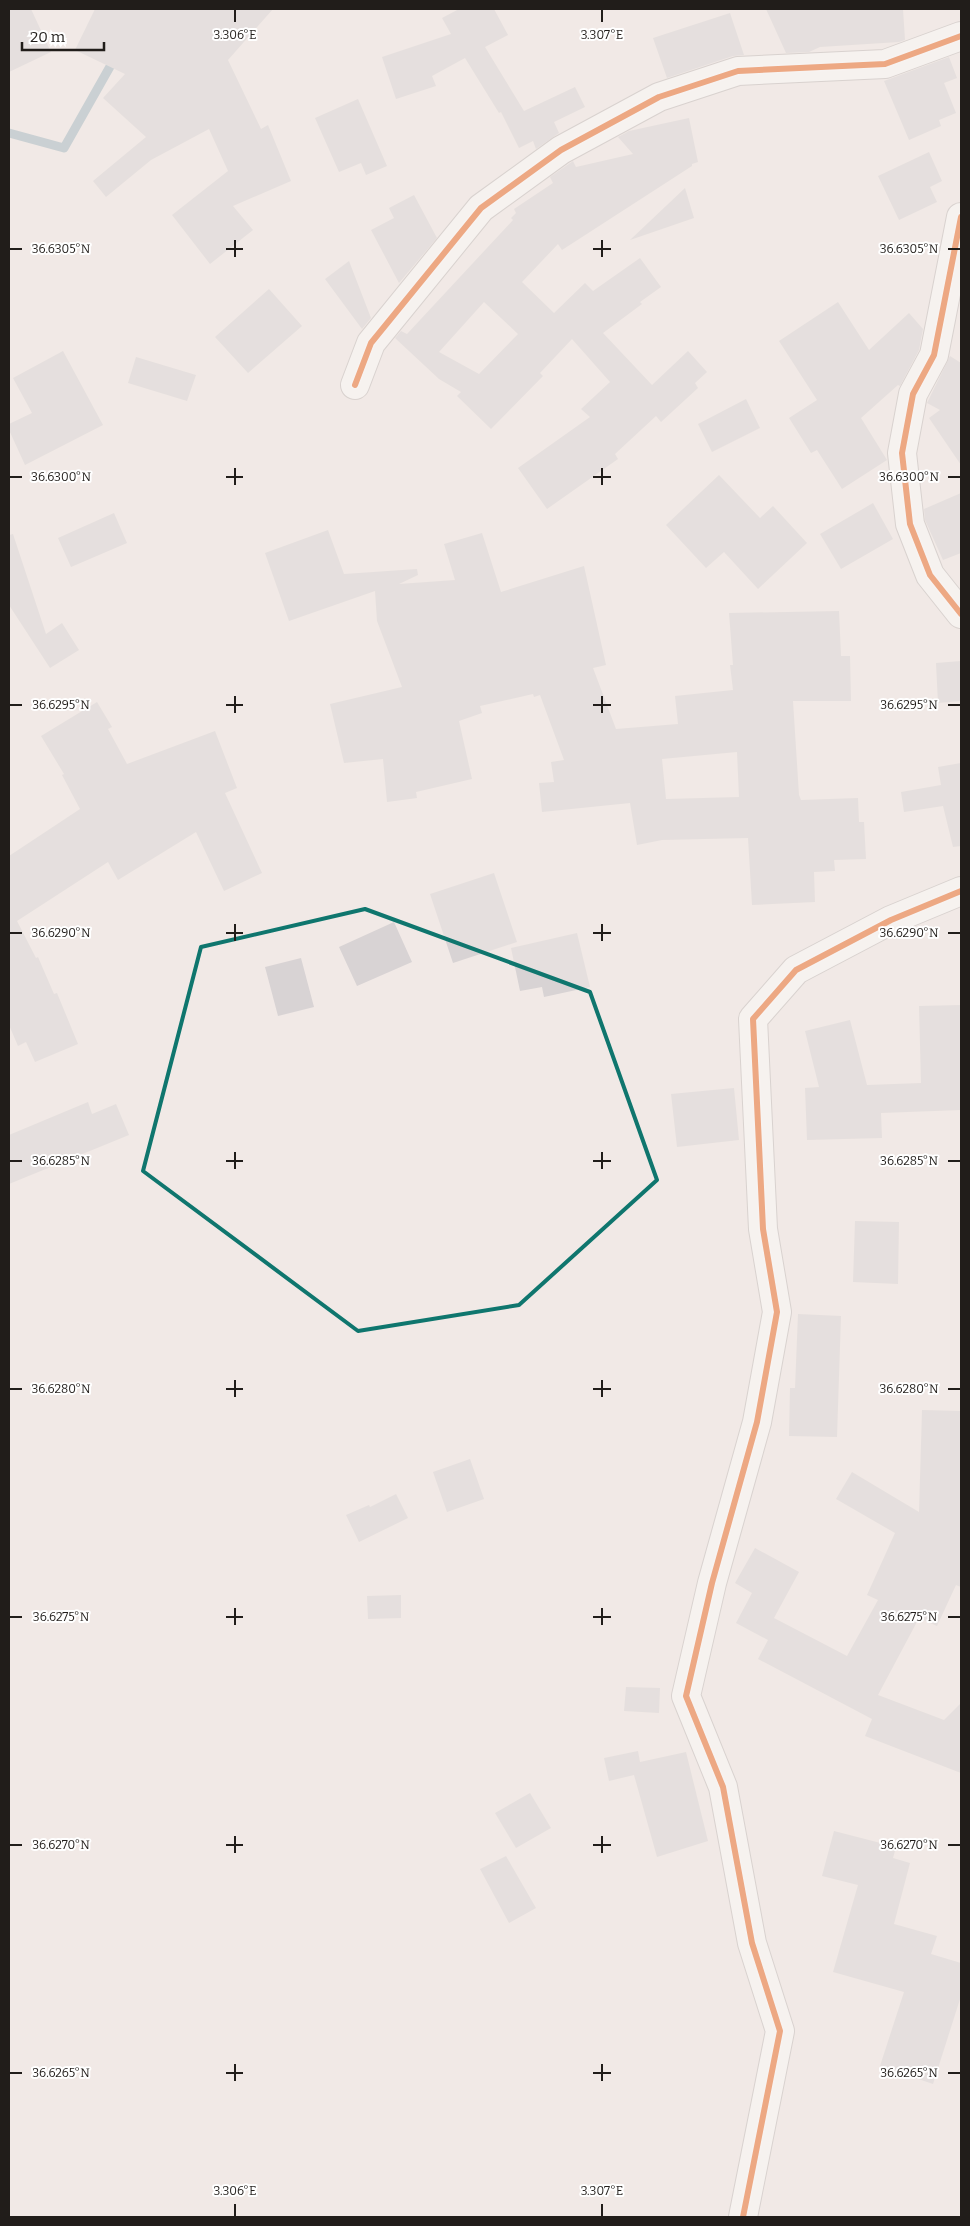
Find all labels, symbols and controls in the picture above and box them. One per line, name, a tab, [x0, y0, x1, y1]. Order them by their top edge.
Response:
scale bar	[22, 20, 105, 52]
text: 20 m	[30, 28, 66, 46]
text: 3.306°E	[214, 28, 256, 42]
text: 3.307°E	[581, 28, 623, 42]
text: 36.6305°N	[32, 242, 91, 256]
text: 36.6305°N	[880, 242, 939, 256]
text: 36.6300°N	[31, 470, 91, 484]
text: 36.6300°N	[879, 470, 939, 484]
text: 36.6295°N	[32, 698, 90, 712]
text: 36.6295°N	[880, 698, 938, 712]
text: 36.6290°N	[32, 926, 91, 940]
text: 36.6290°N	[880, 926, 939, 940]
text: 36.6285°N	[32, 1154, 90, 1168]
text: 36.6285°N	[880, 1154, 938, 1168]
text: 36.6280°N	[31, 1382, 91, 1396]
text: 36.6280°N	[879, 1382, 939, 1396]
text: 36.6275°N	[33, 1610, 90, 1624]
text: 36.6275°N	[881, 1610, 938, 1624]
text: 36.6270°N	[32, 1838, 90, 1852]
text: 36.6270°N	[880, 1838, 938, 1852]
text: 36.6265°N	[32, 2066, 90, 2080]
text: 36.6265°N	[880, 2066, 938, 2080]
text: 3.306°E	[214, 2184, 256, 2198]
text: 3.307°E	[581, 2184, 623, 2198]

